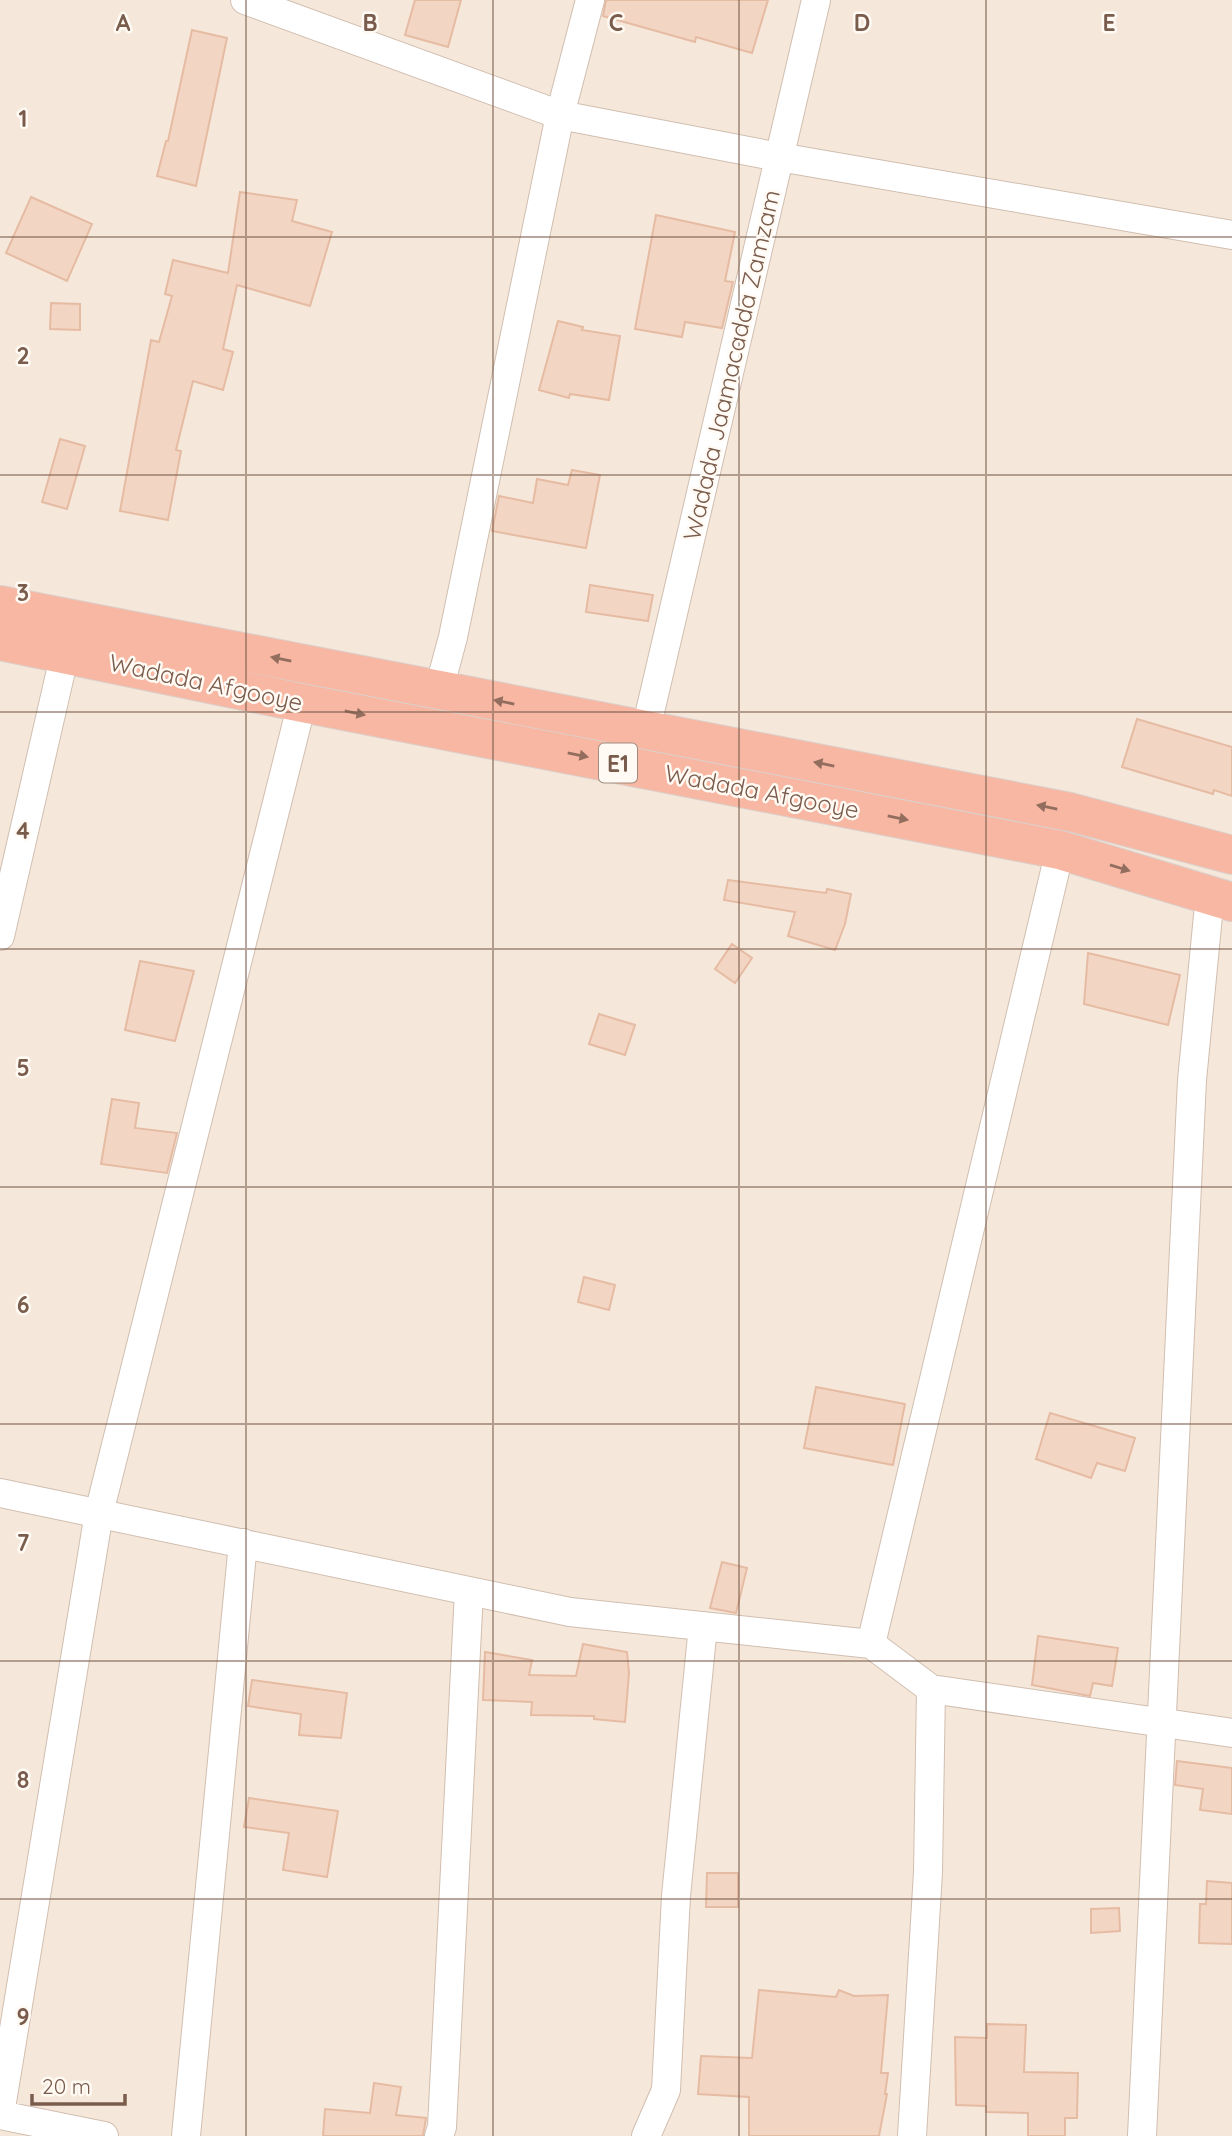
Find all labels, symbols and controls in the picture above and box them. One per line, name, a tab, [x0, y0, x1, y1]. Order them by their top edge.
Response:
text: A	[116, 8, 131, 37]
text: B	[362, 8, 378, 37]
text: C	[609, 8, 623, 37]
text: D	[854, 8, 870, 37]
text: E	[1102, 8, 1116, 37]
text: 1	[19, 104, 27, 133]
street label: Wadada Jaamacadda Zamzam	[676, 187, 786, 543]
text: 2	[16, 341, 30, 370]
text: 3	[17, 578, 29, 607]
street label: Wadada Afgooye	[107, 647, 305, 717]
one-way arrow	[270, 653, 292, 664]
one-way arrow	[493, 696, 515, 707]
one-way arrow	[344, 707, 366, 718]
road number: E1	[599, 744, 637, 782]
one-way arrow	[568, 750, 590, 761]
street label: Wadada Afgooye	[662, 757, 862, 825]
one-way arrow	[813, 758, 835, 769]
one-way arrow	[1036, 802, 1058, 813]
one-way arrow	[887, 812, 909, 823]
text: 4	[16, 816, 30, 845]
one-way arrow	[1109, 863, 1130, 873]
text: 5	[16, 1053, 30, 1082]
text: 6	[17, 1290, 29, 1319]
text: 7	[17, 1528, 30, 1557]
text: 8	[17, 1765, 29, 1794]
text: 9	[16, 2002, 30, 2031]
scale bar	[32, 2062, 124, 2106]
text: 20 m	[42, 2073, 91, 2099]

